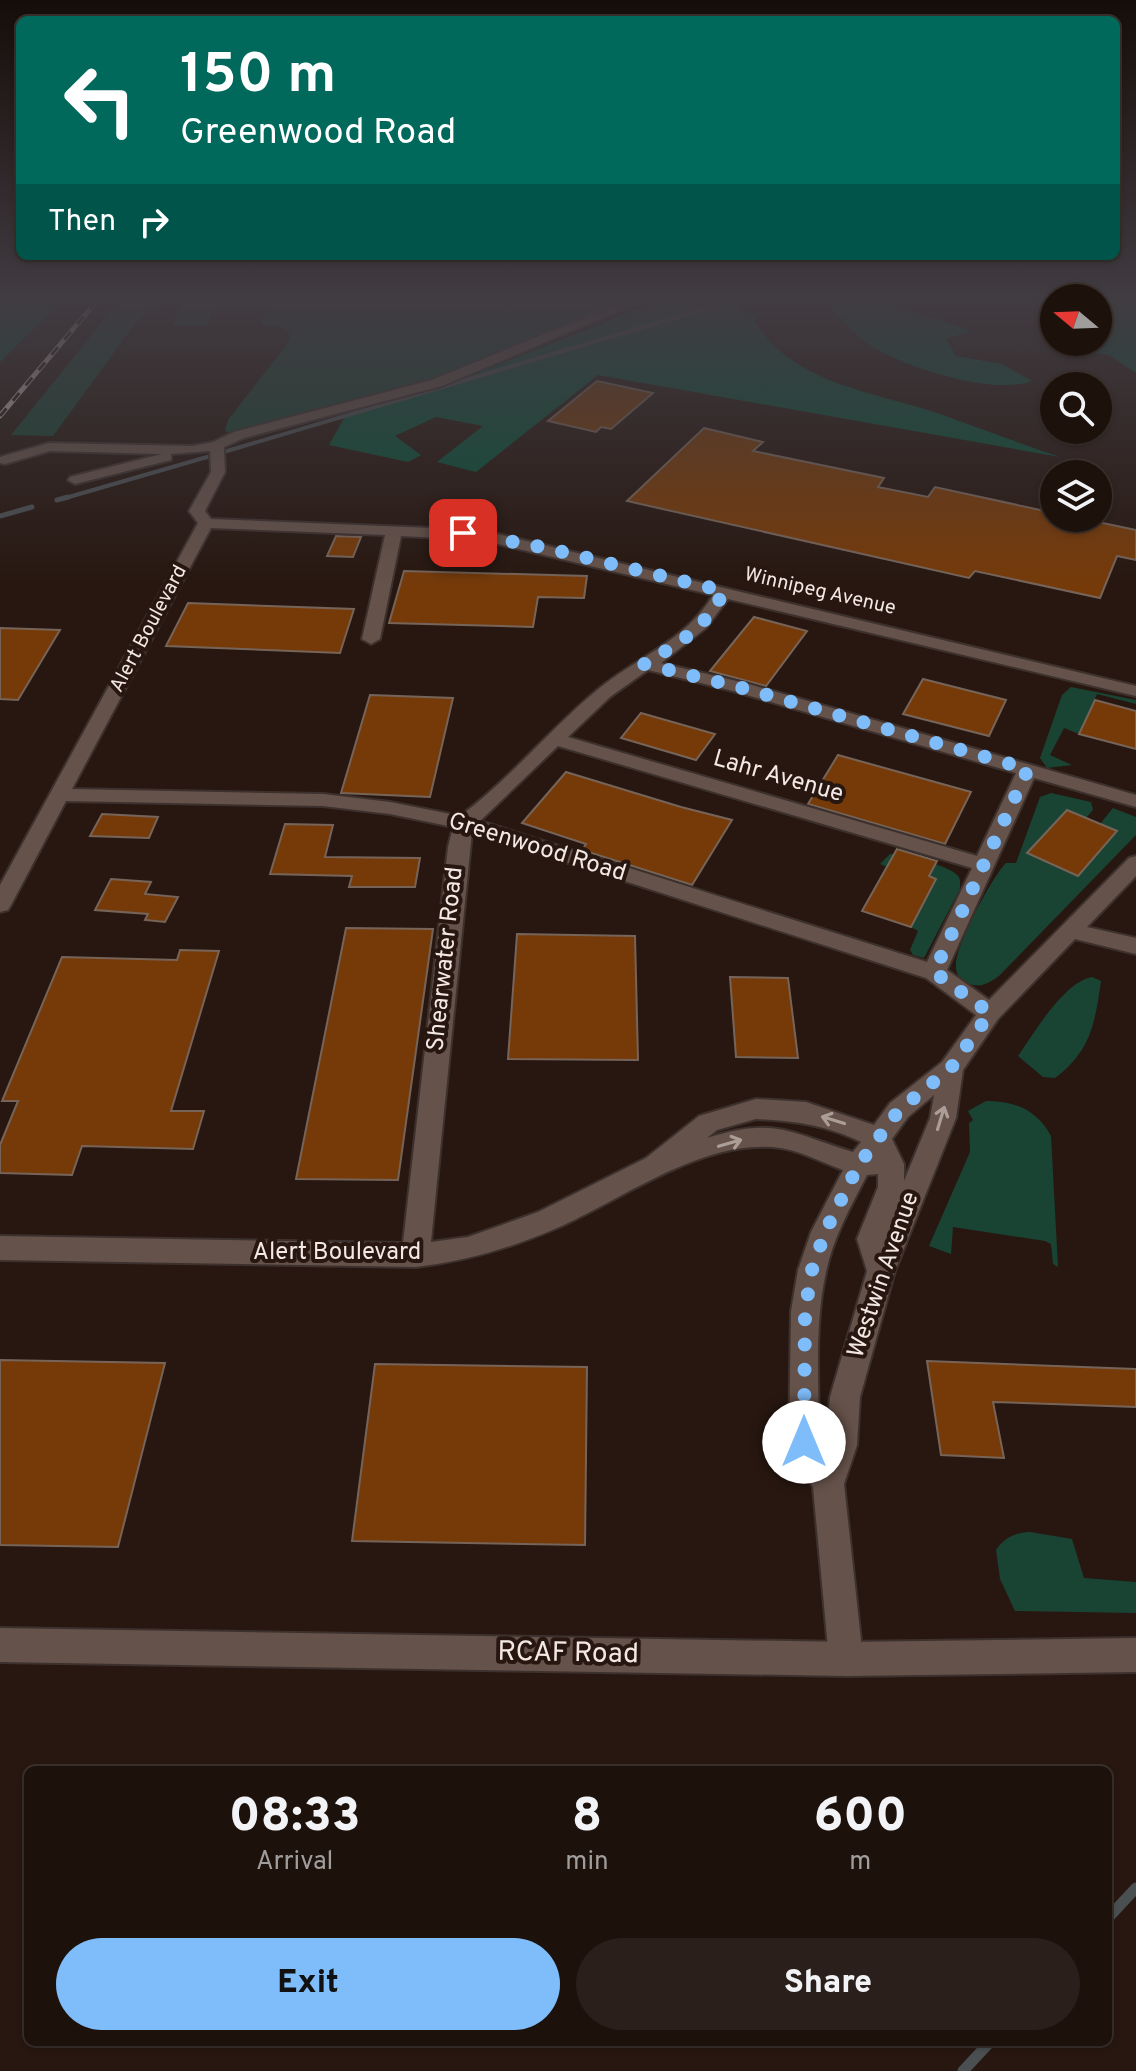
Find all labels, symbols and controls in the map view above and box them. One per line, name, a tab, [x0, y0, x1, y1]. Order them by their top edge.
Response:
text: 150 m	[180, 42, 336, 112]
icon: left	[48, 48, 152, 152]
text: Greenwood Road	[180, 111, 456, 157]
icon: right	[132, 200, 176, 244]
text: Then	[48, 204, 116, 241]
north arrow	[1040, 284, 1112, 356]
map controls	[1040, 284, 1112, 532]
button: search	[1040, 372, 1112, 444]
button: layers	[1040, 460, 1112, 532]
pin	[429, 499, 497, 567]
icon: arrive	[441, 511, 485, 555]
street label: Alert Boulevard	[105, 561, 193, 697]
street label: Winnipeg Avenue	[742, 562, 898, 622]
street label: Lahr Avenue	[709, 744, 847, 810]
street label: Greenwood Road	[445, 807, 629, 889]
street label: Shearwater Road	[421, 865, 471, 1053]
one-way arrow	[934, 1105, 949, 1131]
one-way arrow	[820, 1112, 846, 1127]
one-way arrow	[716, 1134, 742, 1149]
street label: Westwin Avenue	[842, 1188, 926, 1362]
street label: Alert Boulevard	[253, 1238, 421, 1268]
position arrow	[762, 1400, 846, 1484]
street label: RCAF Road	[497, 1635, 639, 1673]
text: 08:33	[229, 1788, 361, 1848]
text: 8	[572, 1788, 602, 1848]
text: 600	[813, 1788, 907, 1848]
text: Arrival	[256, 1846, 333, 1879]
text: min	[565, 1846, 609, 1879]
text: m	[849, 1846, 871, 1879]
button: Exit	[56, 1938, 560, 2030]
button: Share	[576, 1938, 1080, 2030]

